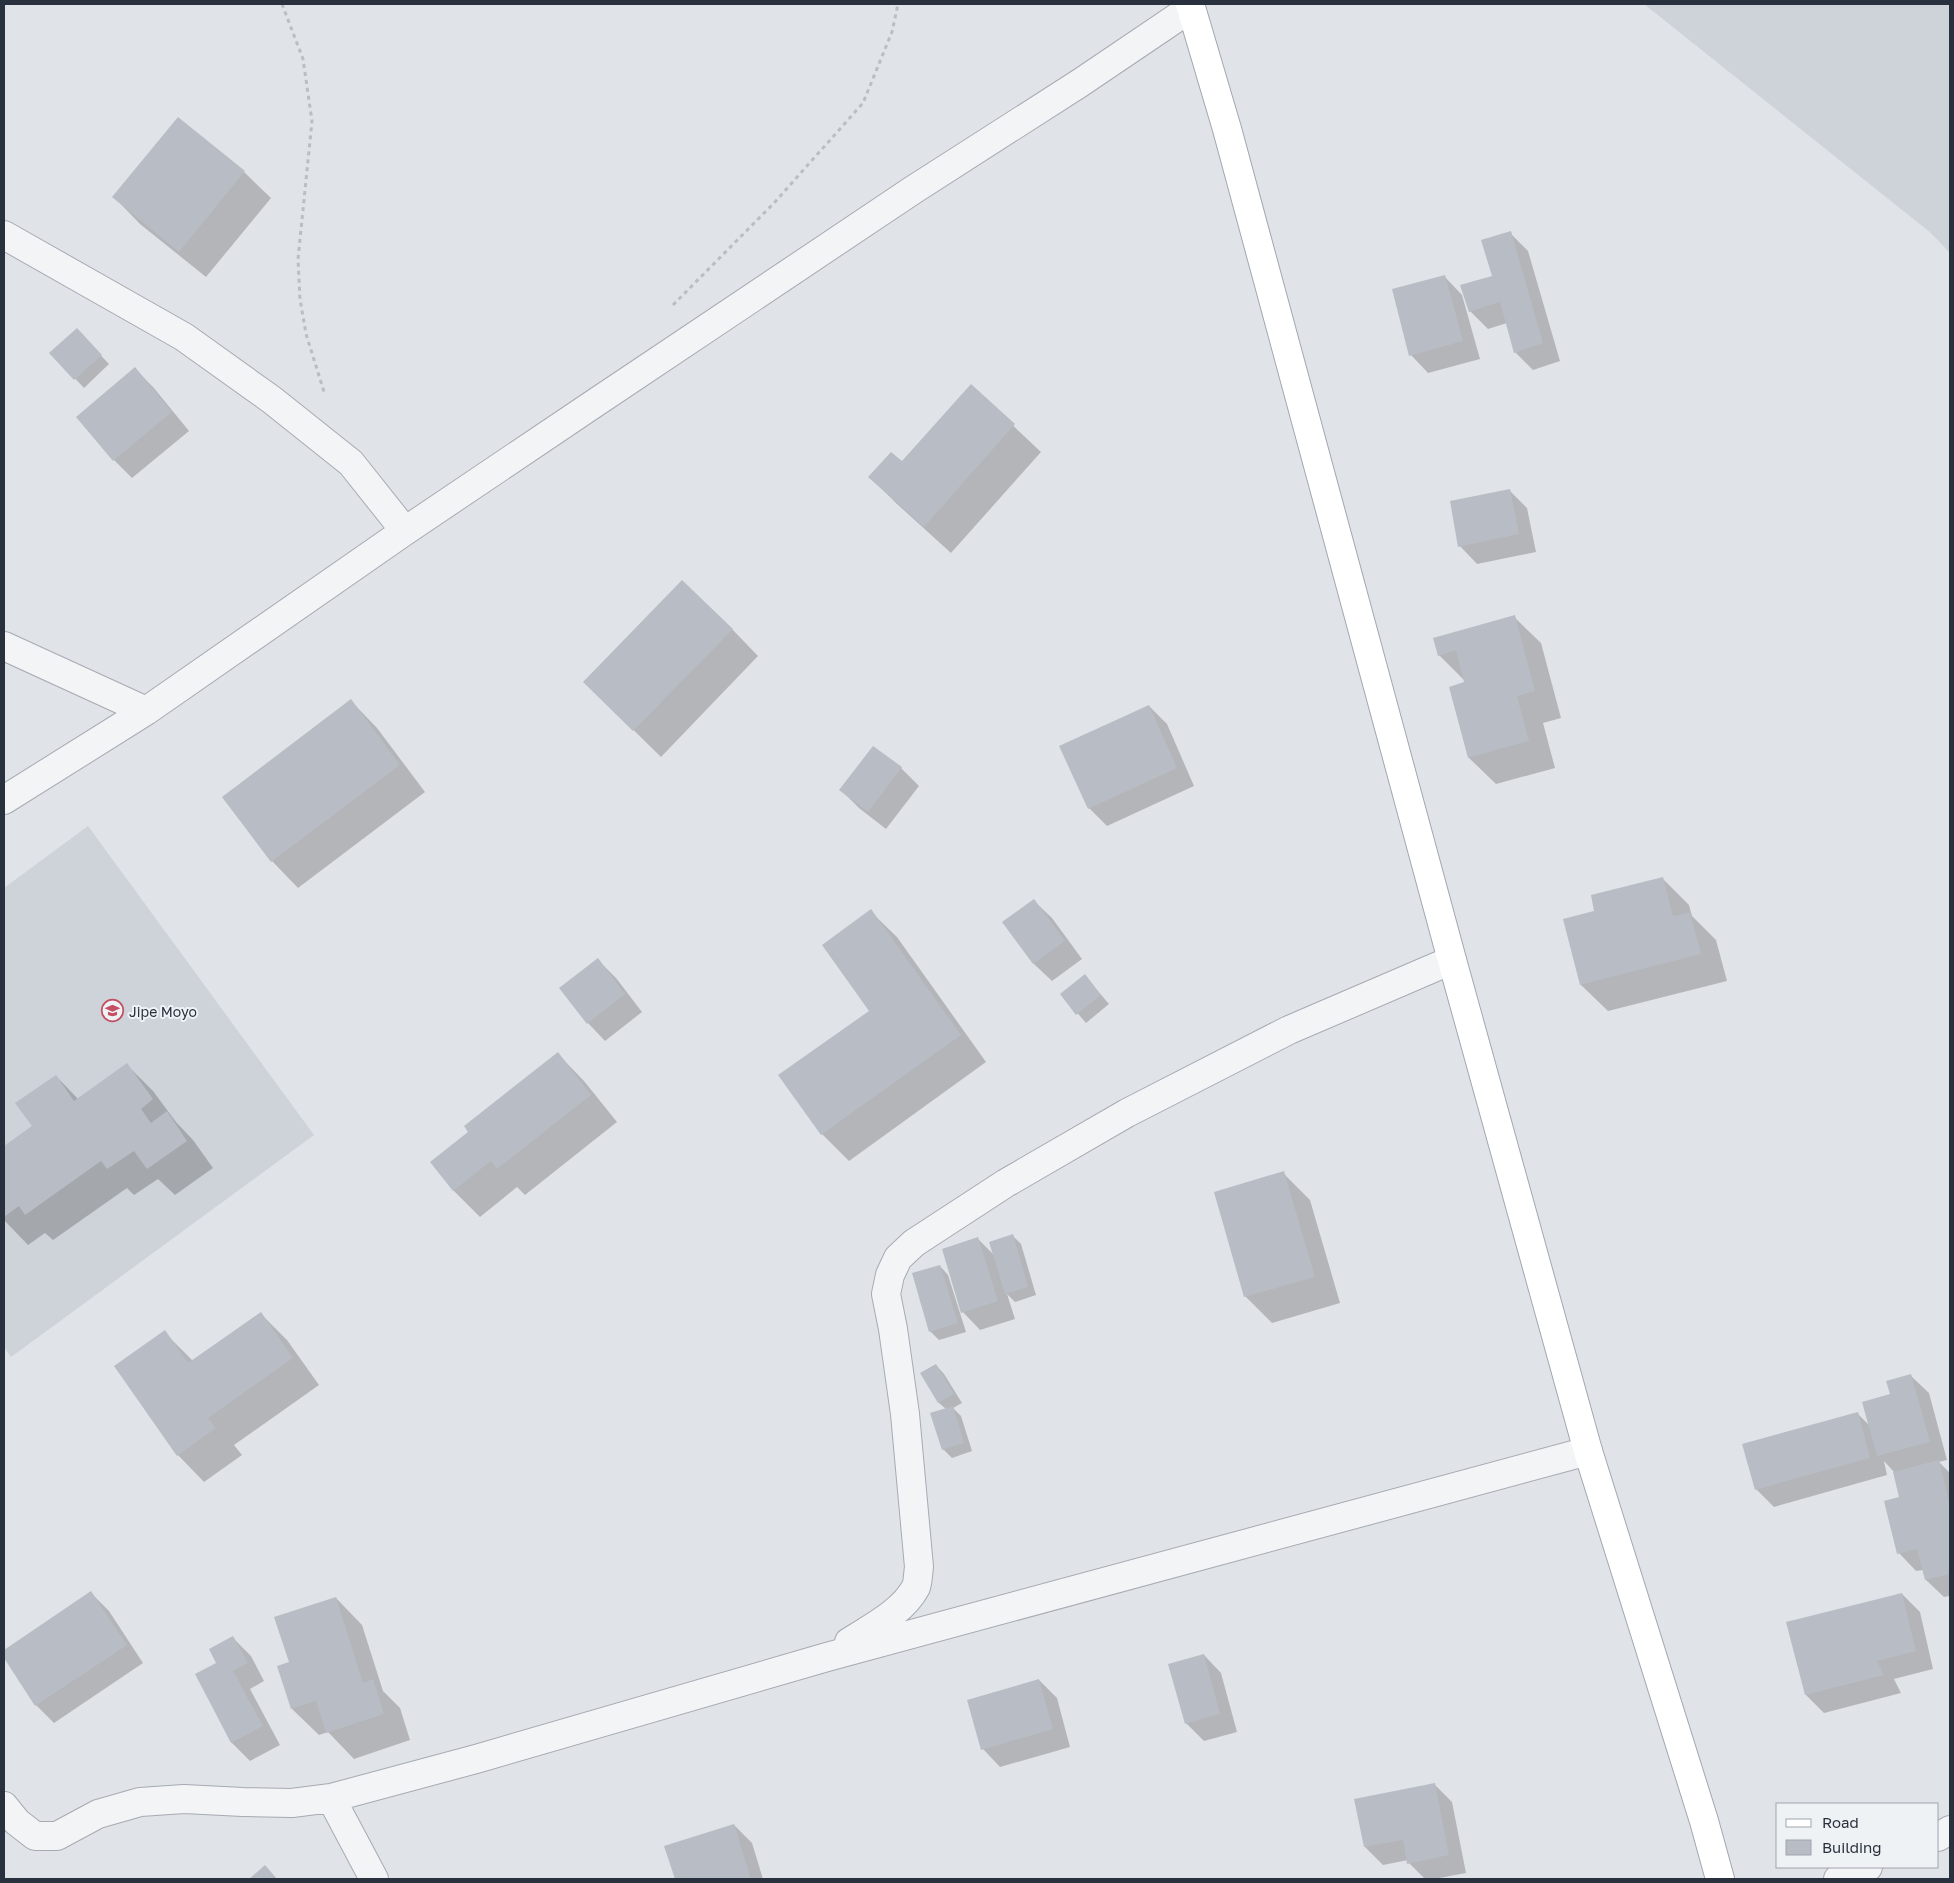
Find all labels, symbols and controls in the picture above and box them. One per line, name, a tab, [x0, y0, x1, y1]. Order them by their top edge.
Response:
school or university icon: Jipe Moyo	[101, 999, 125, 1023]
place label: Jipe Moyo	[129, 1003, 197, 1020]
legend	[1776, 1803, 1939, 1868]
text: Road	[1822, 1813, 1859, 1831]
text: Building	[1822, 1838, 1882, 1856]

